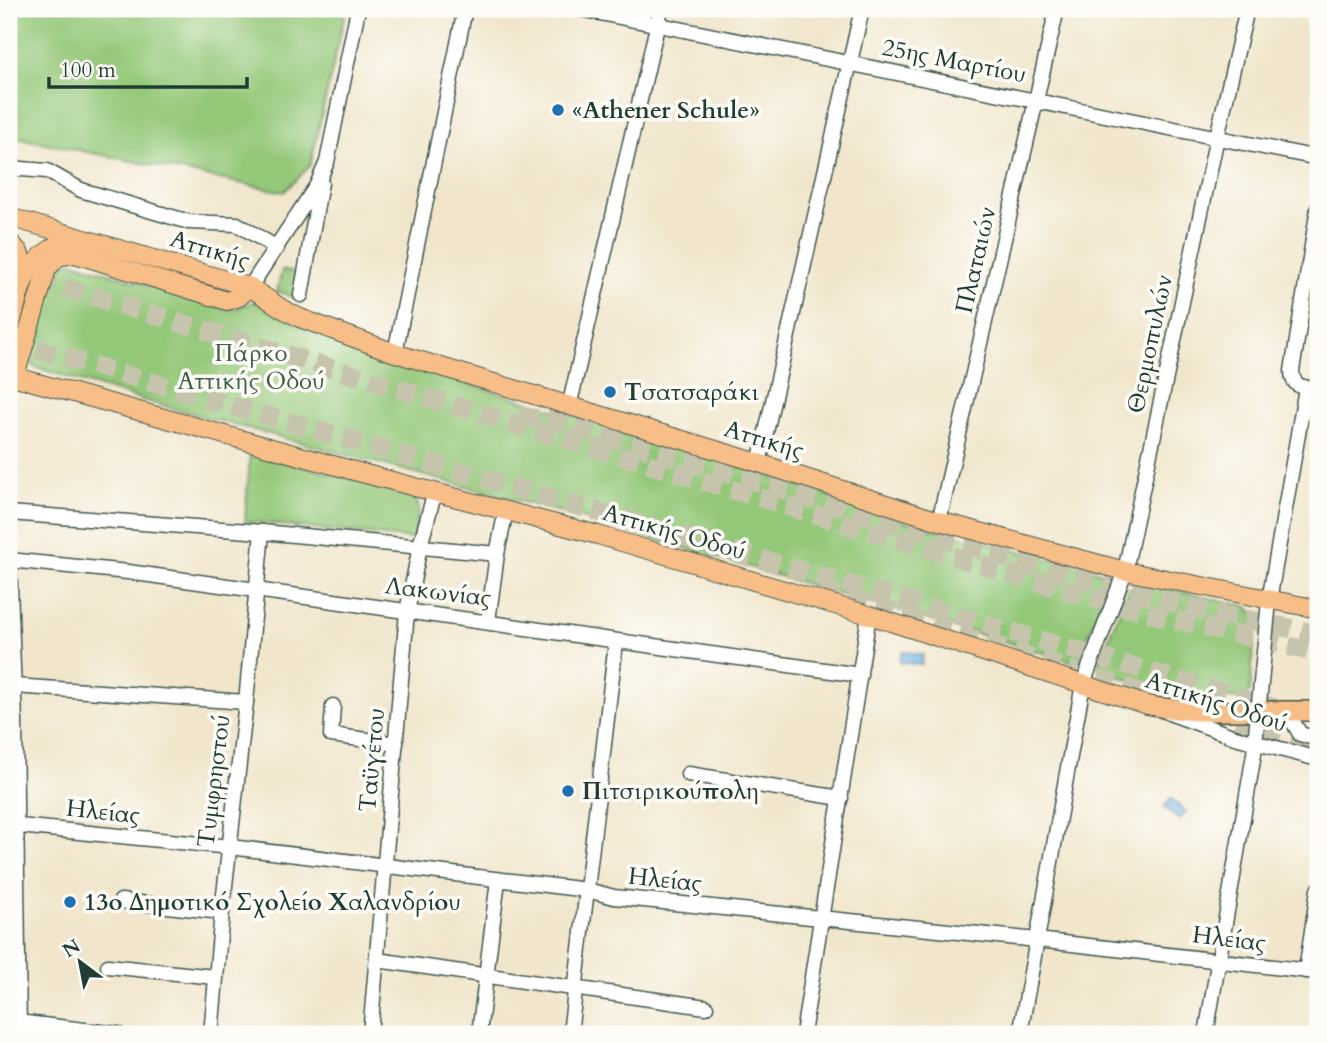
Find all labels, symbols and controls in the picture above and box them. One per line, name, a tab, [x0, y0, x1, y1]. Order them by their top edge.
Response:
street label: 25ης Μαρτίου	[879, 31, 1029, 91]
scale bar	[49, 46, 247, 90]
text: 100 m	[60, 56, 116, 85]
place label: «Athener Schule»	[572, 94, 760, 127]
marker: «Athener Schule»	[550, 102, 566, 118]
street label: Πλαταιών	[948, 203, 1004, 317]
street label: Αττικής	[166, 222, 254, 278]
street label: Θερμοπυλών	[1119, 272, 1181, 416]
park label: Πάρκο Αττικής Οδού	[177, 337, 325, 398]
place label: Τσατσαράκι	[624, 376, 760, 409]
marker: Τσατσαράκι	[602, 384, 618, 400]
street label: Αττικής	[720, 412, 808, 468]
street label: Αττικής Οδού	[599, 496, 749, 568]
street label: Λακωνίας	[383, 569, 493, 615]
street label: Αττικής Οδού	[1141, 664, 1291, 740]
street label: Ταϋγέτου	[351, 707, 393, 813]
street label: Τυμφρηστού	[189, 713, 239, 849]
place label: Πιτσιρικούπολη	[582, 775, 759, 808]
marker: Πιτσιρικούπολη	[560, 783, 576, 799]
street label: Ηλείας	[65, 792, 141, 832]
street label: Ηλείας	[627, 860, 703, 900]
place label: 13ο Δημοτικό Σχολείο Χαλανδρίου	[84, 886, 461, 919]
marker: 13ο Δημοτικό Σχολείο Χαλανδρίου	[62, 894, 78, 910]
street label: Ηλείας	[1190, 918, 1268, 960]
north arrow	[46, 928, 116, 998]
text: N	[58, 933, 86, 964]

